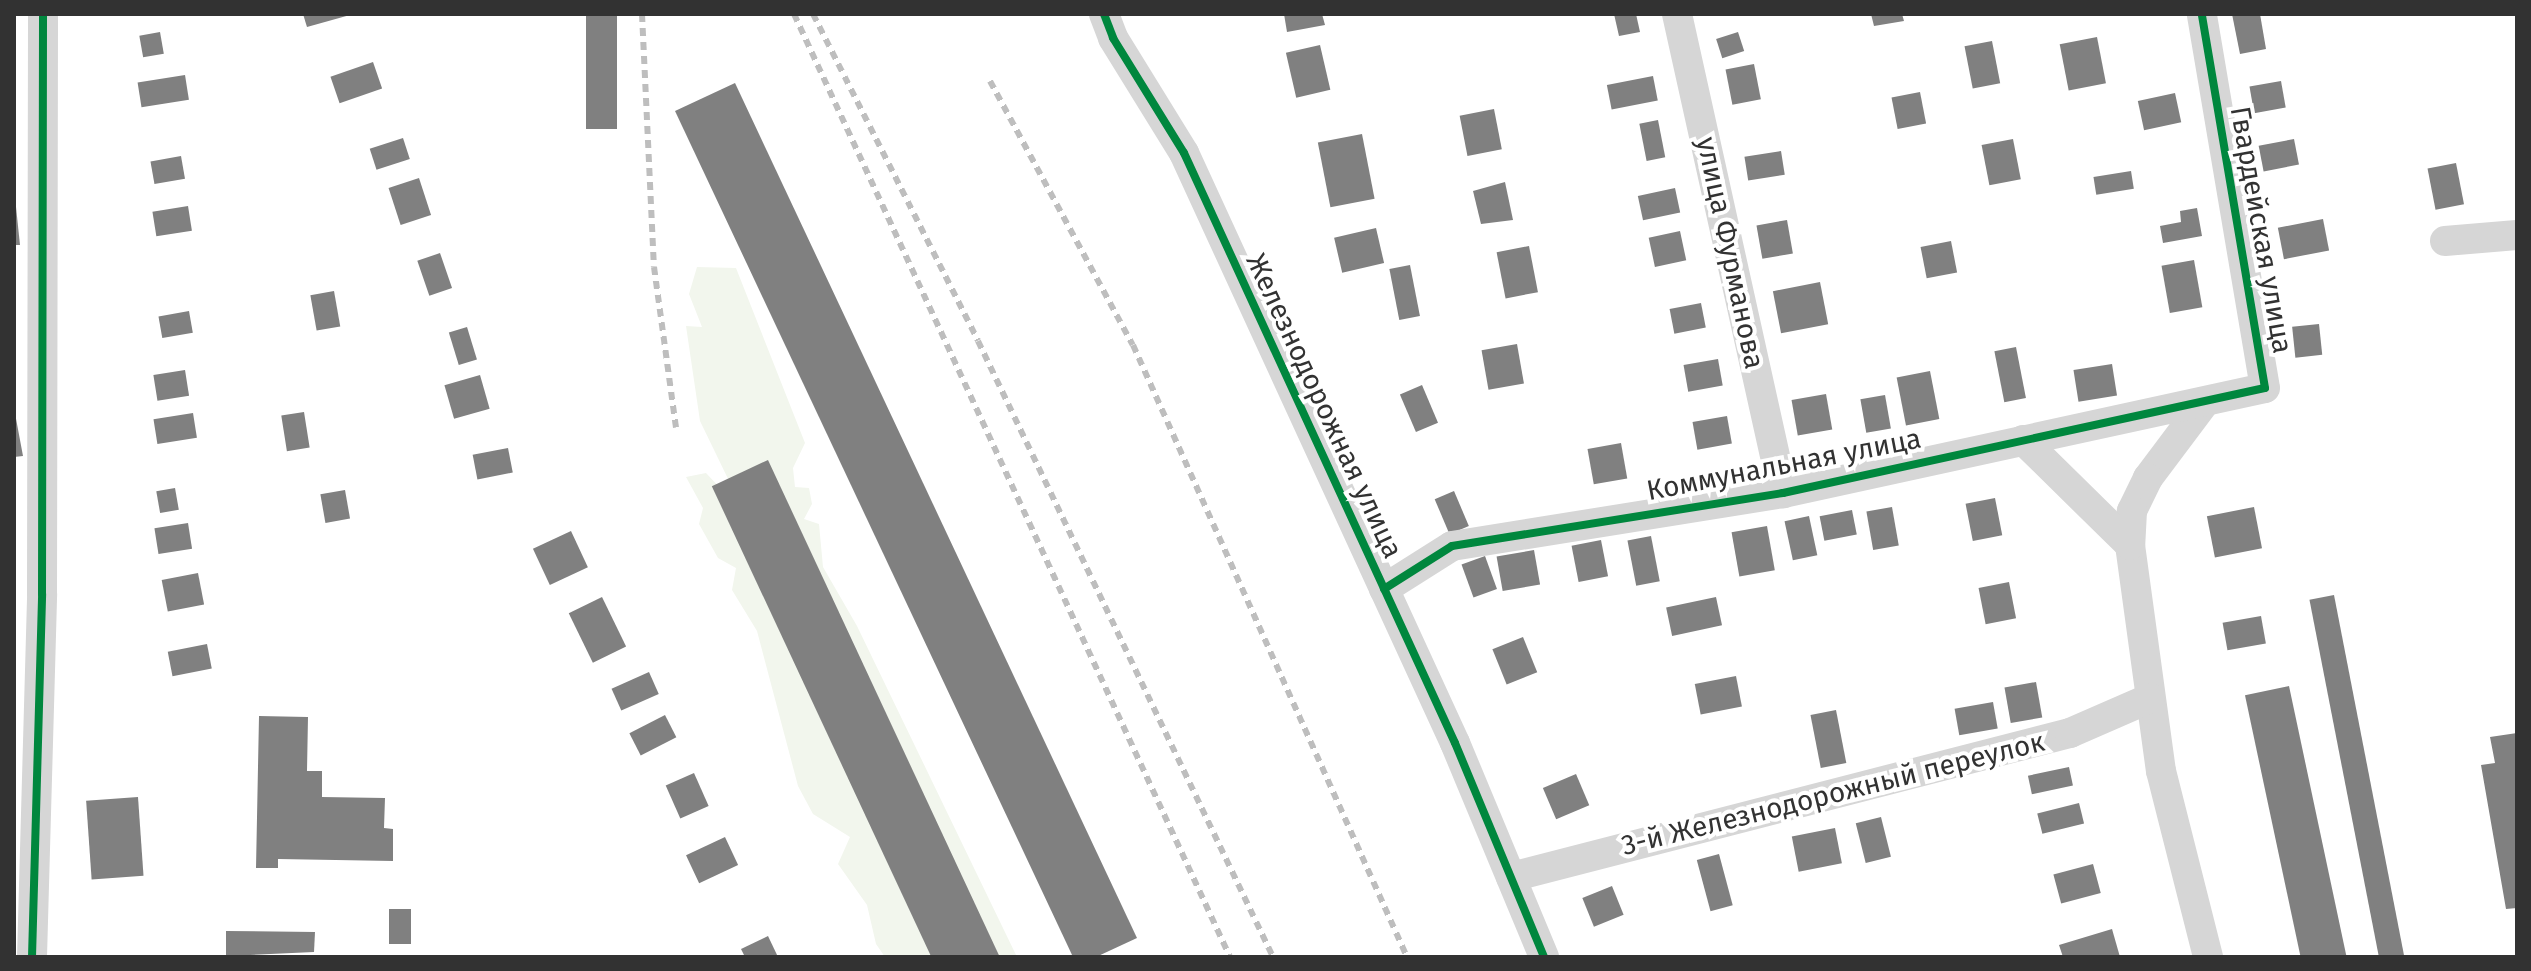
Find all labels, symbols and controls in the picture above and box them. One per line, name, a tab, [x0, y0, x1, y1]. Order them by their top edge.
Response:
street label: Гвардейская улица	[2223, 104, 2299, 356]
street label: улица Фурманова	[1689, 134, 1771, 372]
street label: Железнодорожная улица	[1239, 248, 1409, 564]
street label: Коммунальная улица	[1644, 422, 1924, 508]
street label: 3-й Железнодорожный переулок	[1618, 725, 2048, 863]

